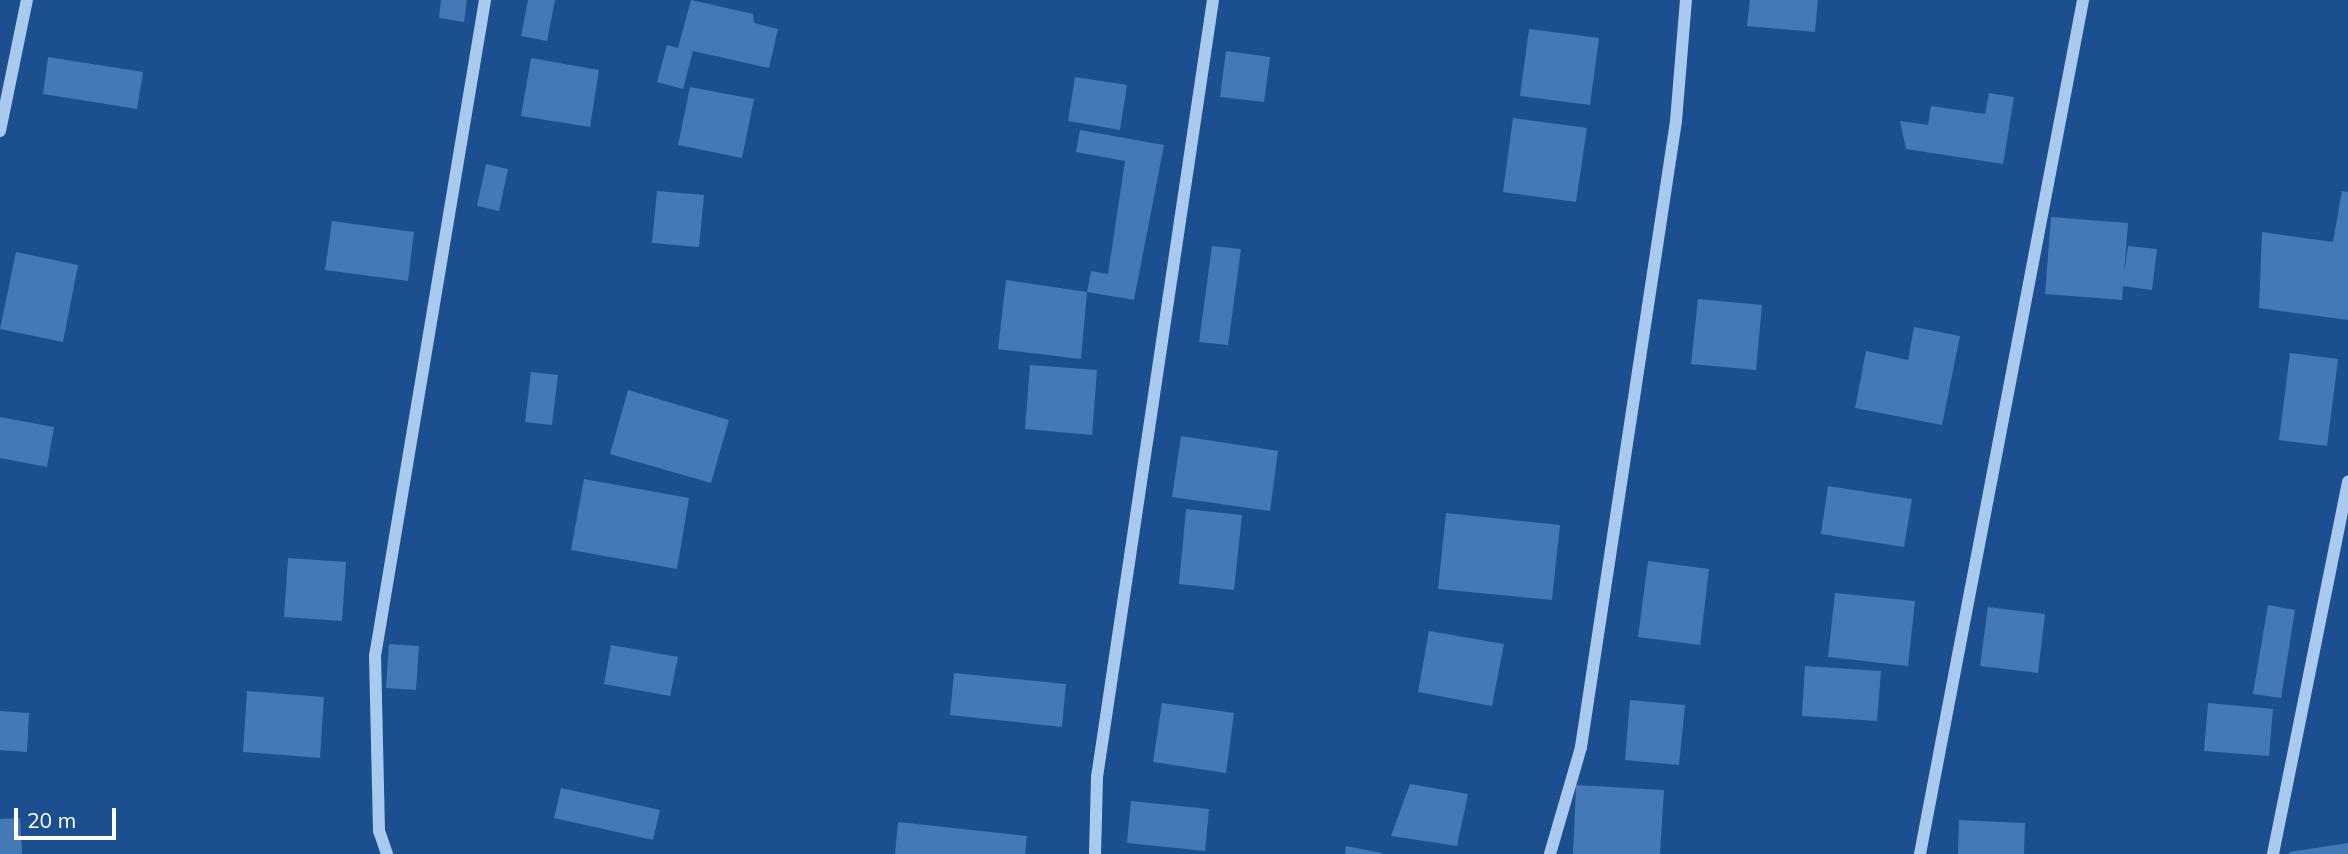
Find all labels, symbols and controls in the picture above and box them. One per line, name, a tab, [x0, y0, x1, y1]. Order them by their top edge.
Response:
scale bar	[18, 794, 119, 838]
text: 20 m	[27, 807, 76, 833]

